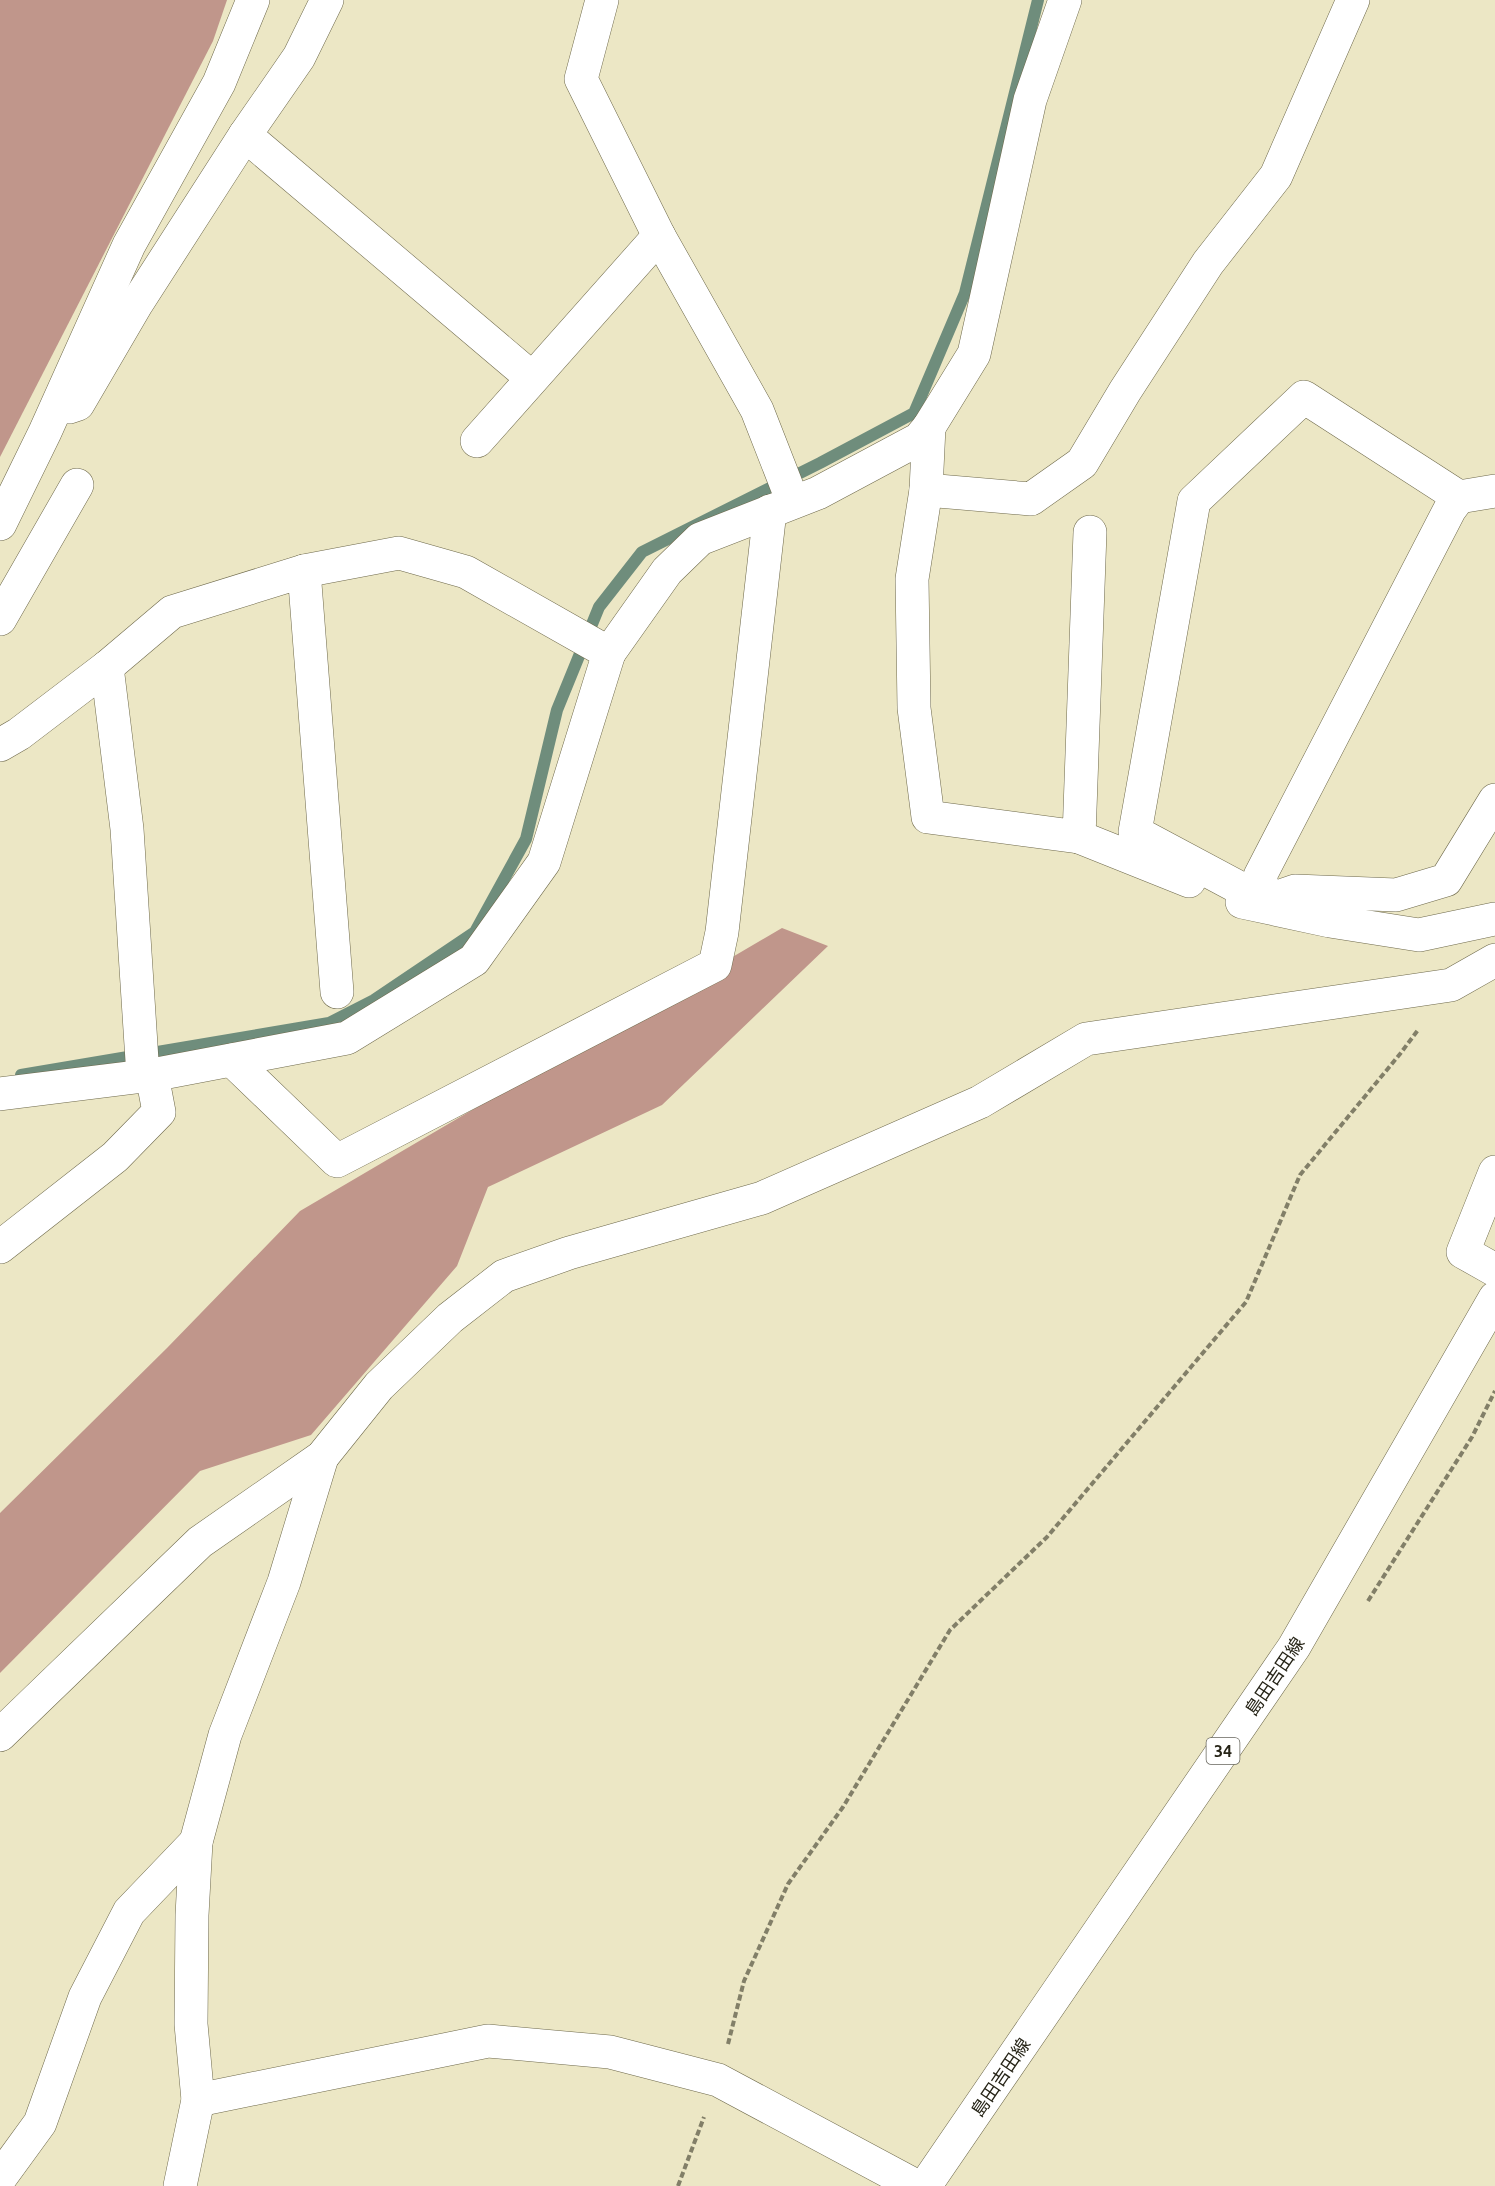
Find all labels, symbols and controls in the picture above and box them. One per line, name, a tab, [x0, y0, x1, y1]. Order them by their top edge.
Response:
street label: 島田吉田線	[1241, 1633, 1307, 1719]
road number: 34	[1206, 1738, 1240, 1764]
street label: 島田吉田線	[967, 2034, 1033, 2120]

